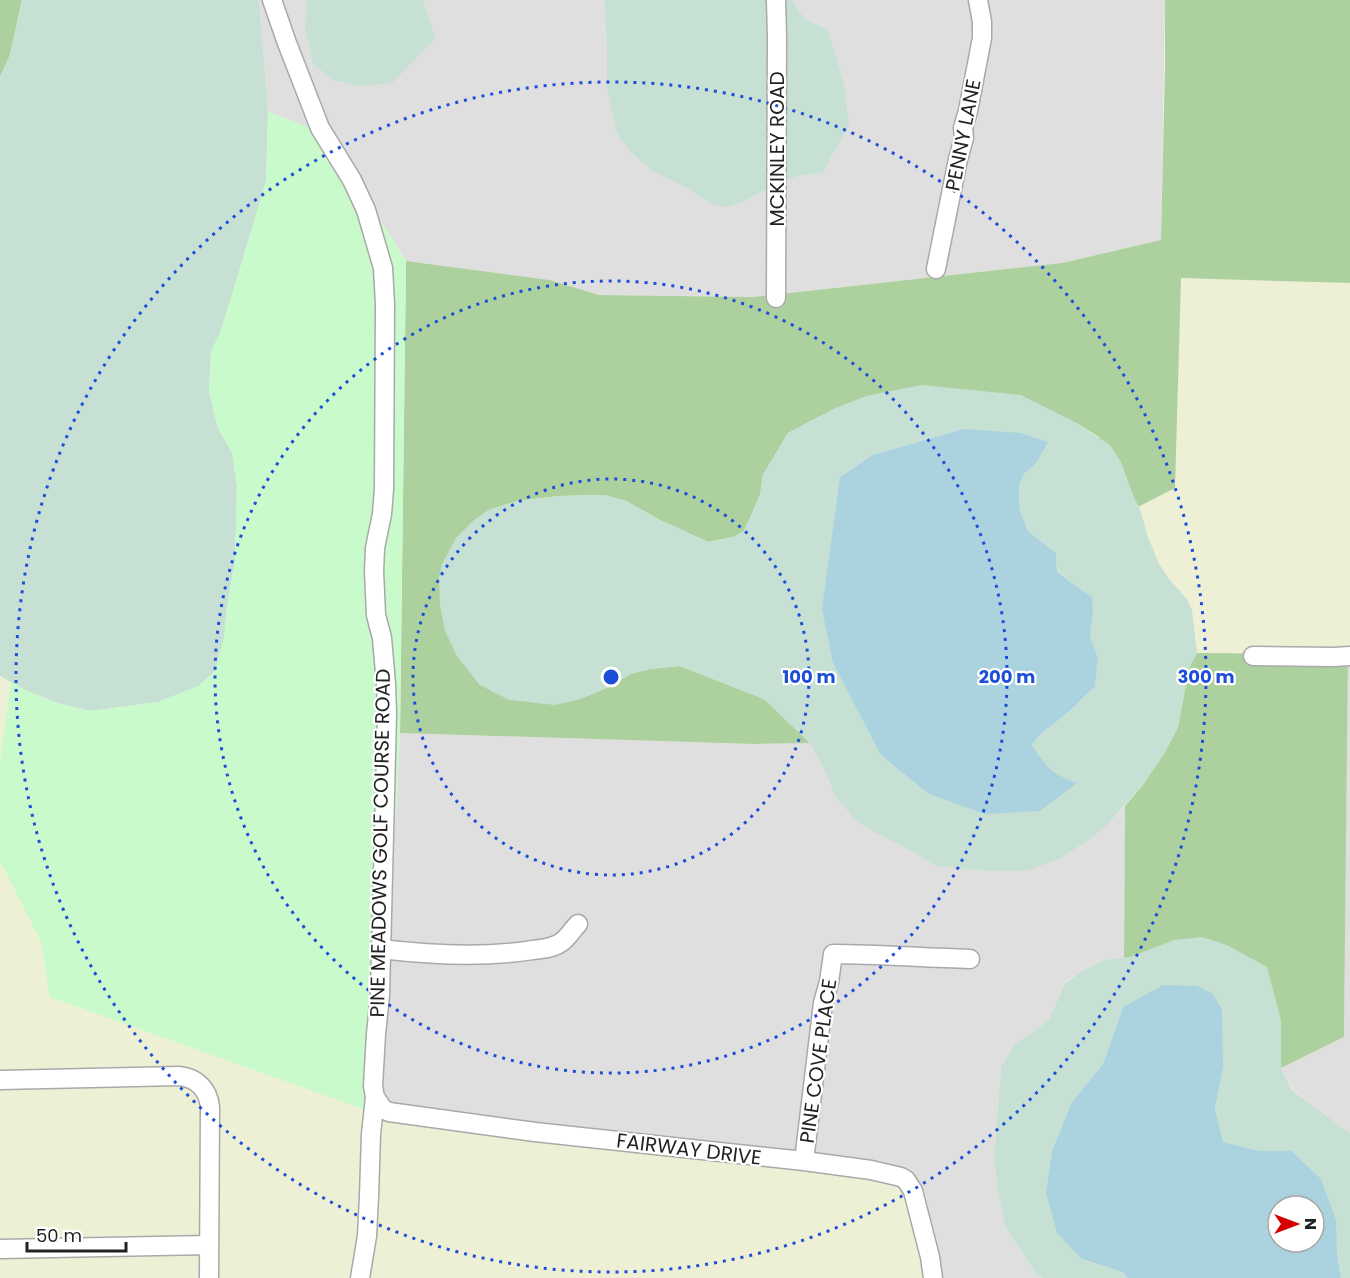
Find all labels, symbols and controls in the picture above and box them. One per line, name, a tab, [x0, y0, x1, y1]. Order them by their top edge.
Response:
street label: MCKINLEY ROAD	[763, 71, 791, 227]
street label: PENNY LANE	[938, 77, 988, 193]
text: 100 m	[782, 664, 836, 689]
text: 200 m	[979, 664, 1035, 689]
text: 300 m	[1177, 664, 1235, 689]
centre of rings	[601, 667, 621, 687]
street label: PINE MEADOWS GOLF COURSE ROAD	[363, 668, 397, 1018]
street label: PINE COVE PLACE	[793, 977, 843, 1145]
street label: FAIRWAY DRIVE	[615, 1126, 763, 1172]
north arrow	[1266, 1194, 1326, 1254]
scale bar	[27, 1215, 126, 1253]
text: N	[1299, 1218, 1322, 1230]
text: 50 m	[36, 1223, 82, 1248]

